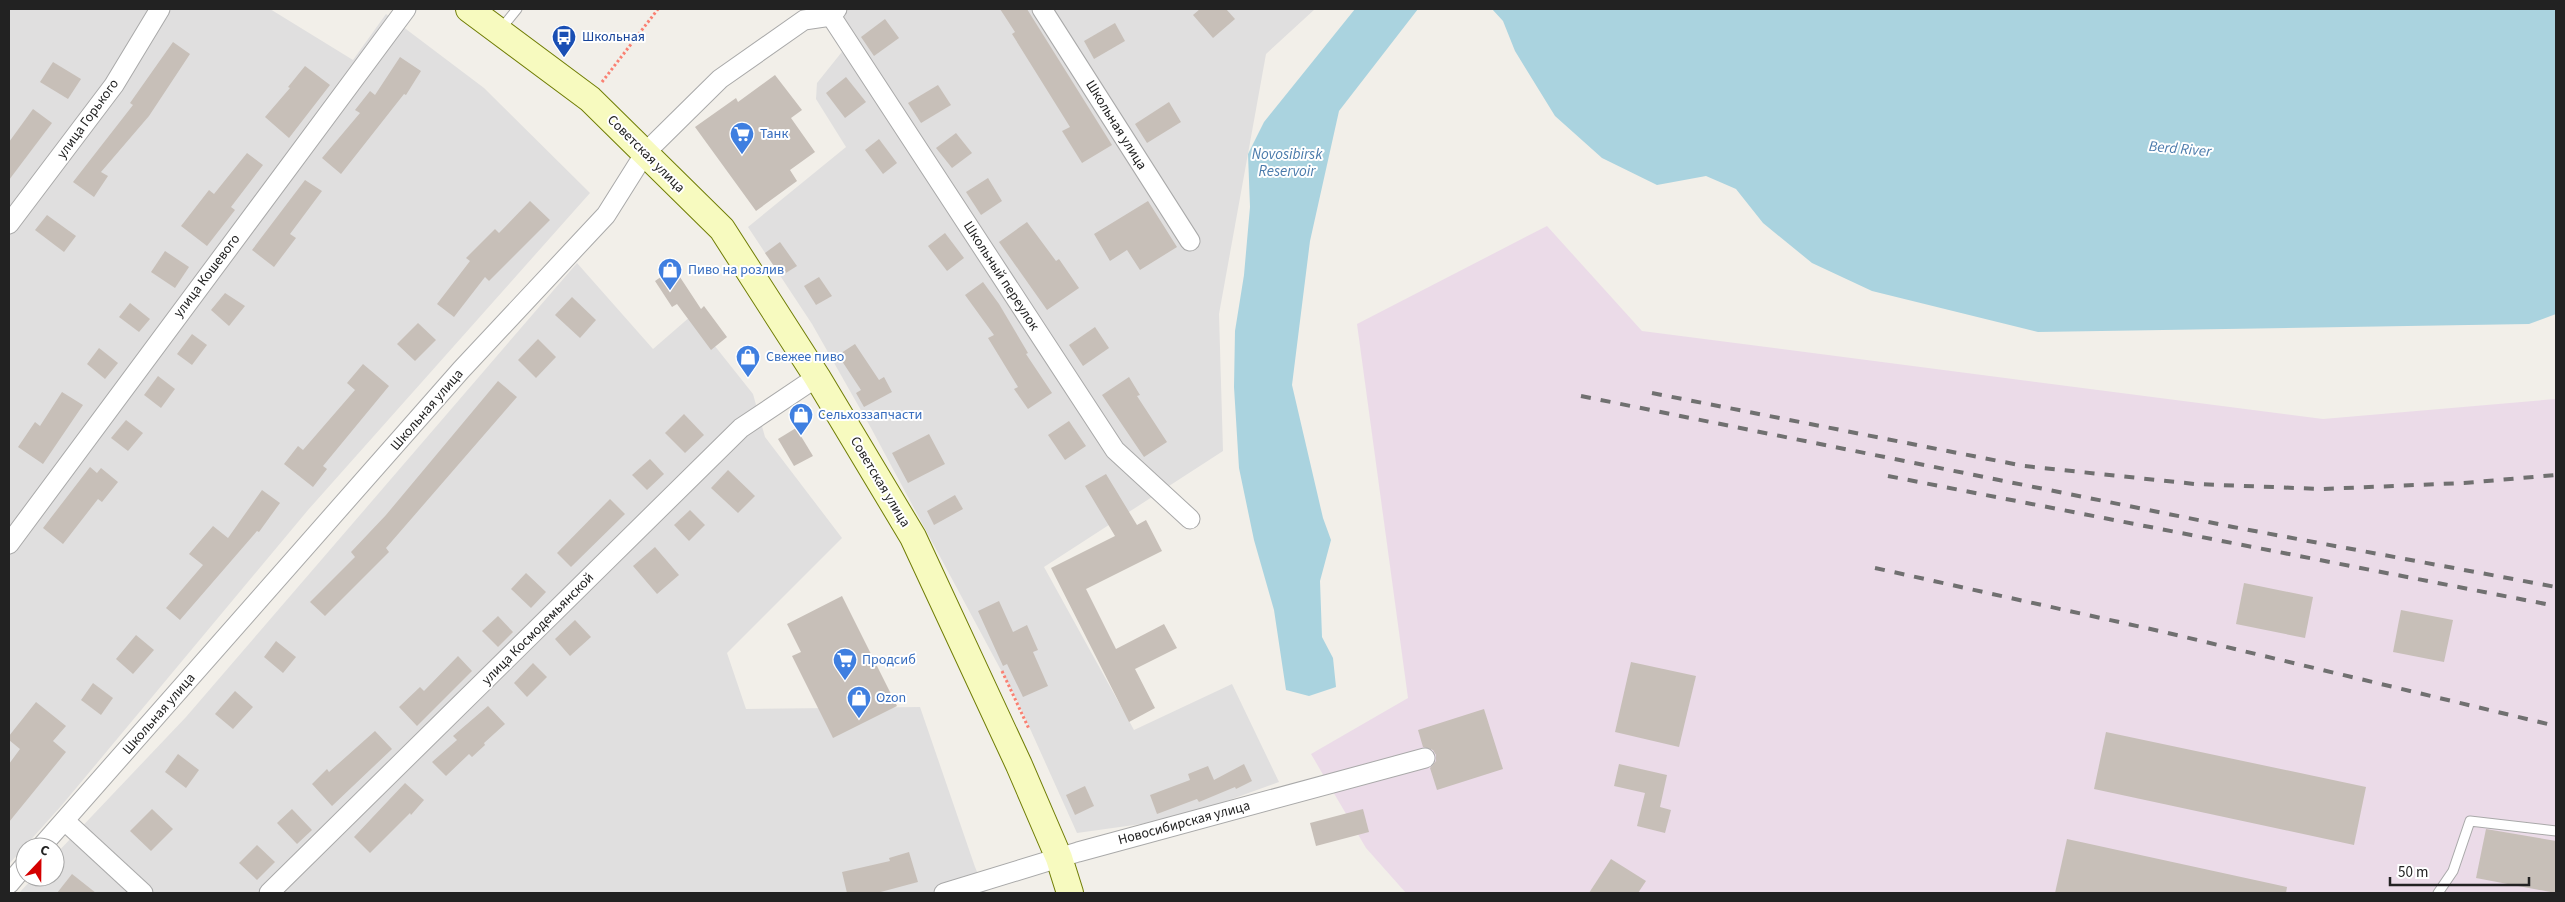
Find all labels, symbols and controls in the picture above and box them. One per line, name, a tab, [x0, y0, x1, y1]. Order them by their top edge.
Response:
bus stop icon: Школьная	[551, 24, 577, 58]
place label: Школьная	[582, 27, 645, 47]
street label: улица Горького	[52, 75, 124, 163]
street label: Школьная улица	[1080, 76, 1152, 174]
street label: Советская улица	[603, 111, 689, 197]
supermarket icon: Танк	[729, 121, 755, 155]
place label: Танк	[760, 124, 788, 144]
water label: Berd River	[2148, 136, 2213, 162]
water label: Novosibirsk Reservoir	[1252, 144, 1323, 182]
street label: Школьный переулок	[958, 217, 1044, 335]
street label: улица Кошевого	[169, 230, 245, 322]
shop icon: Пиво на розлив	[657, 257, 683, 291]
place label: Пиво на розлив	[688, 260, 784, 280]
shop icon: Свежее пиво	[735, 344, 761, 378]
place label: Свежее пиво	[766, 347, 844, 367]
street label: Школьная улица	[386, 365, 468, 455]
shop icon: Сельхоззапчасти	[788, 402, 814, 436]
place label: Сельхоззапчасти	[818, 405, 923, 425]
street label: Советская улица	[845, 433, 915, 531]
street label: улица Космодемьянской	[477, 568, 599, 690]
supermarket icon: Продсиб	[832, 647, 858, 681]
place label: Продсиб	[862, 650, 916, 670]
street label: Школьная улица	[118, 669, 200, 759]
shop icon: Ozon	[846, 685, 872, 719]
place label: Ozon	[876, 688, 906, 708]
street label: Новосибирская улица	[1116, 796, 1252, 850]
north arrow	[15, 837, 65, 887]
text: С	[37, 840, 52, 862]
scale bar	[2390, 854, 2529, 886]
text: 50 m	[2398, 862, 2428, 883]

